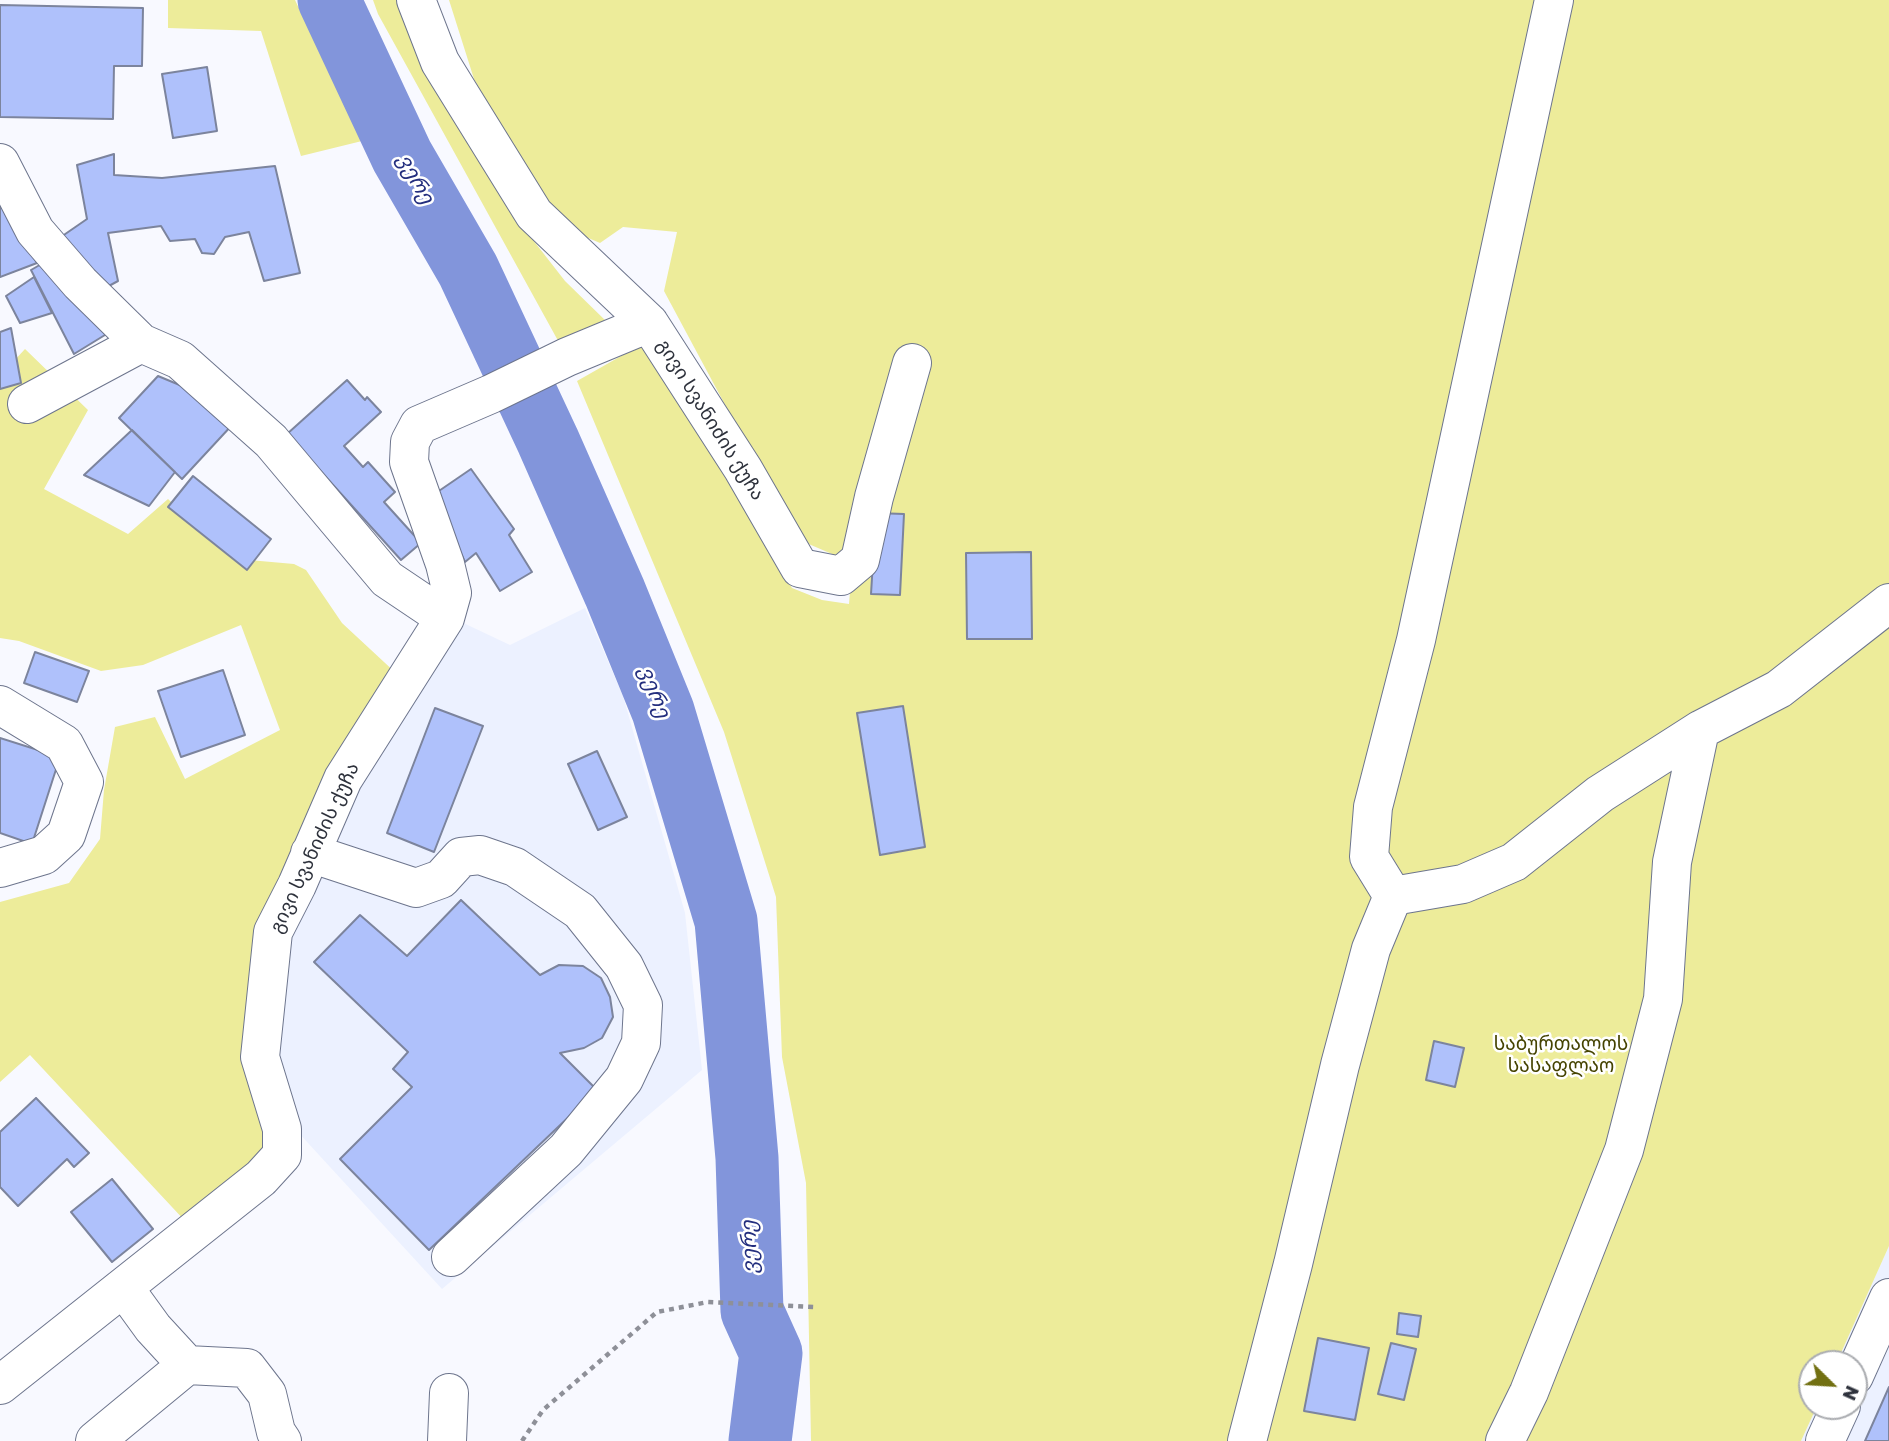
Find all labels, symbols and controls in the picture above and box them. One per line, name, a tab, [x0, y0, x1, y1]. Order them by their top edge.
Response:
water label: ვერე	[391, 149, 439, 209]
street label: გივი სვანიძის ქუჩა	[651, 335, 769, 505]
water label: ვერე	[633, 662, 675, 722]
street label: გივი სვანიძის ქუჩა	[265, 759, 365, 937]
park label: საბურთალოს სასაფლაო	[1494, 1034, 1628, 1078]
water label: ვერე	[736, 1220, 764, 1274]
north arrow	[1798, 1350, 1868, 1420]
text: N	[1838, 1382, 1864, 1404]

